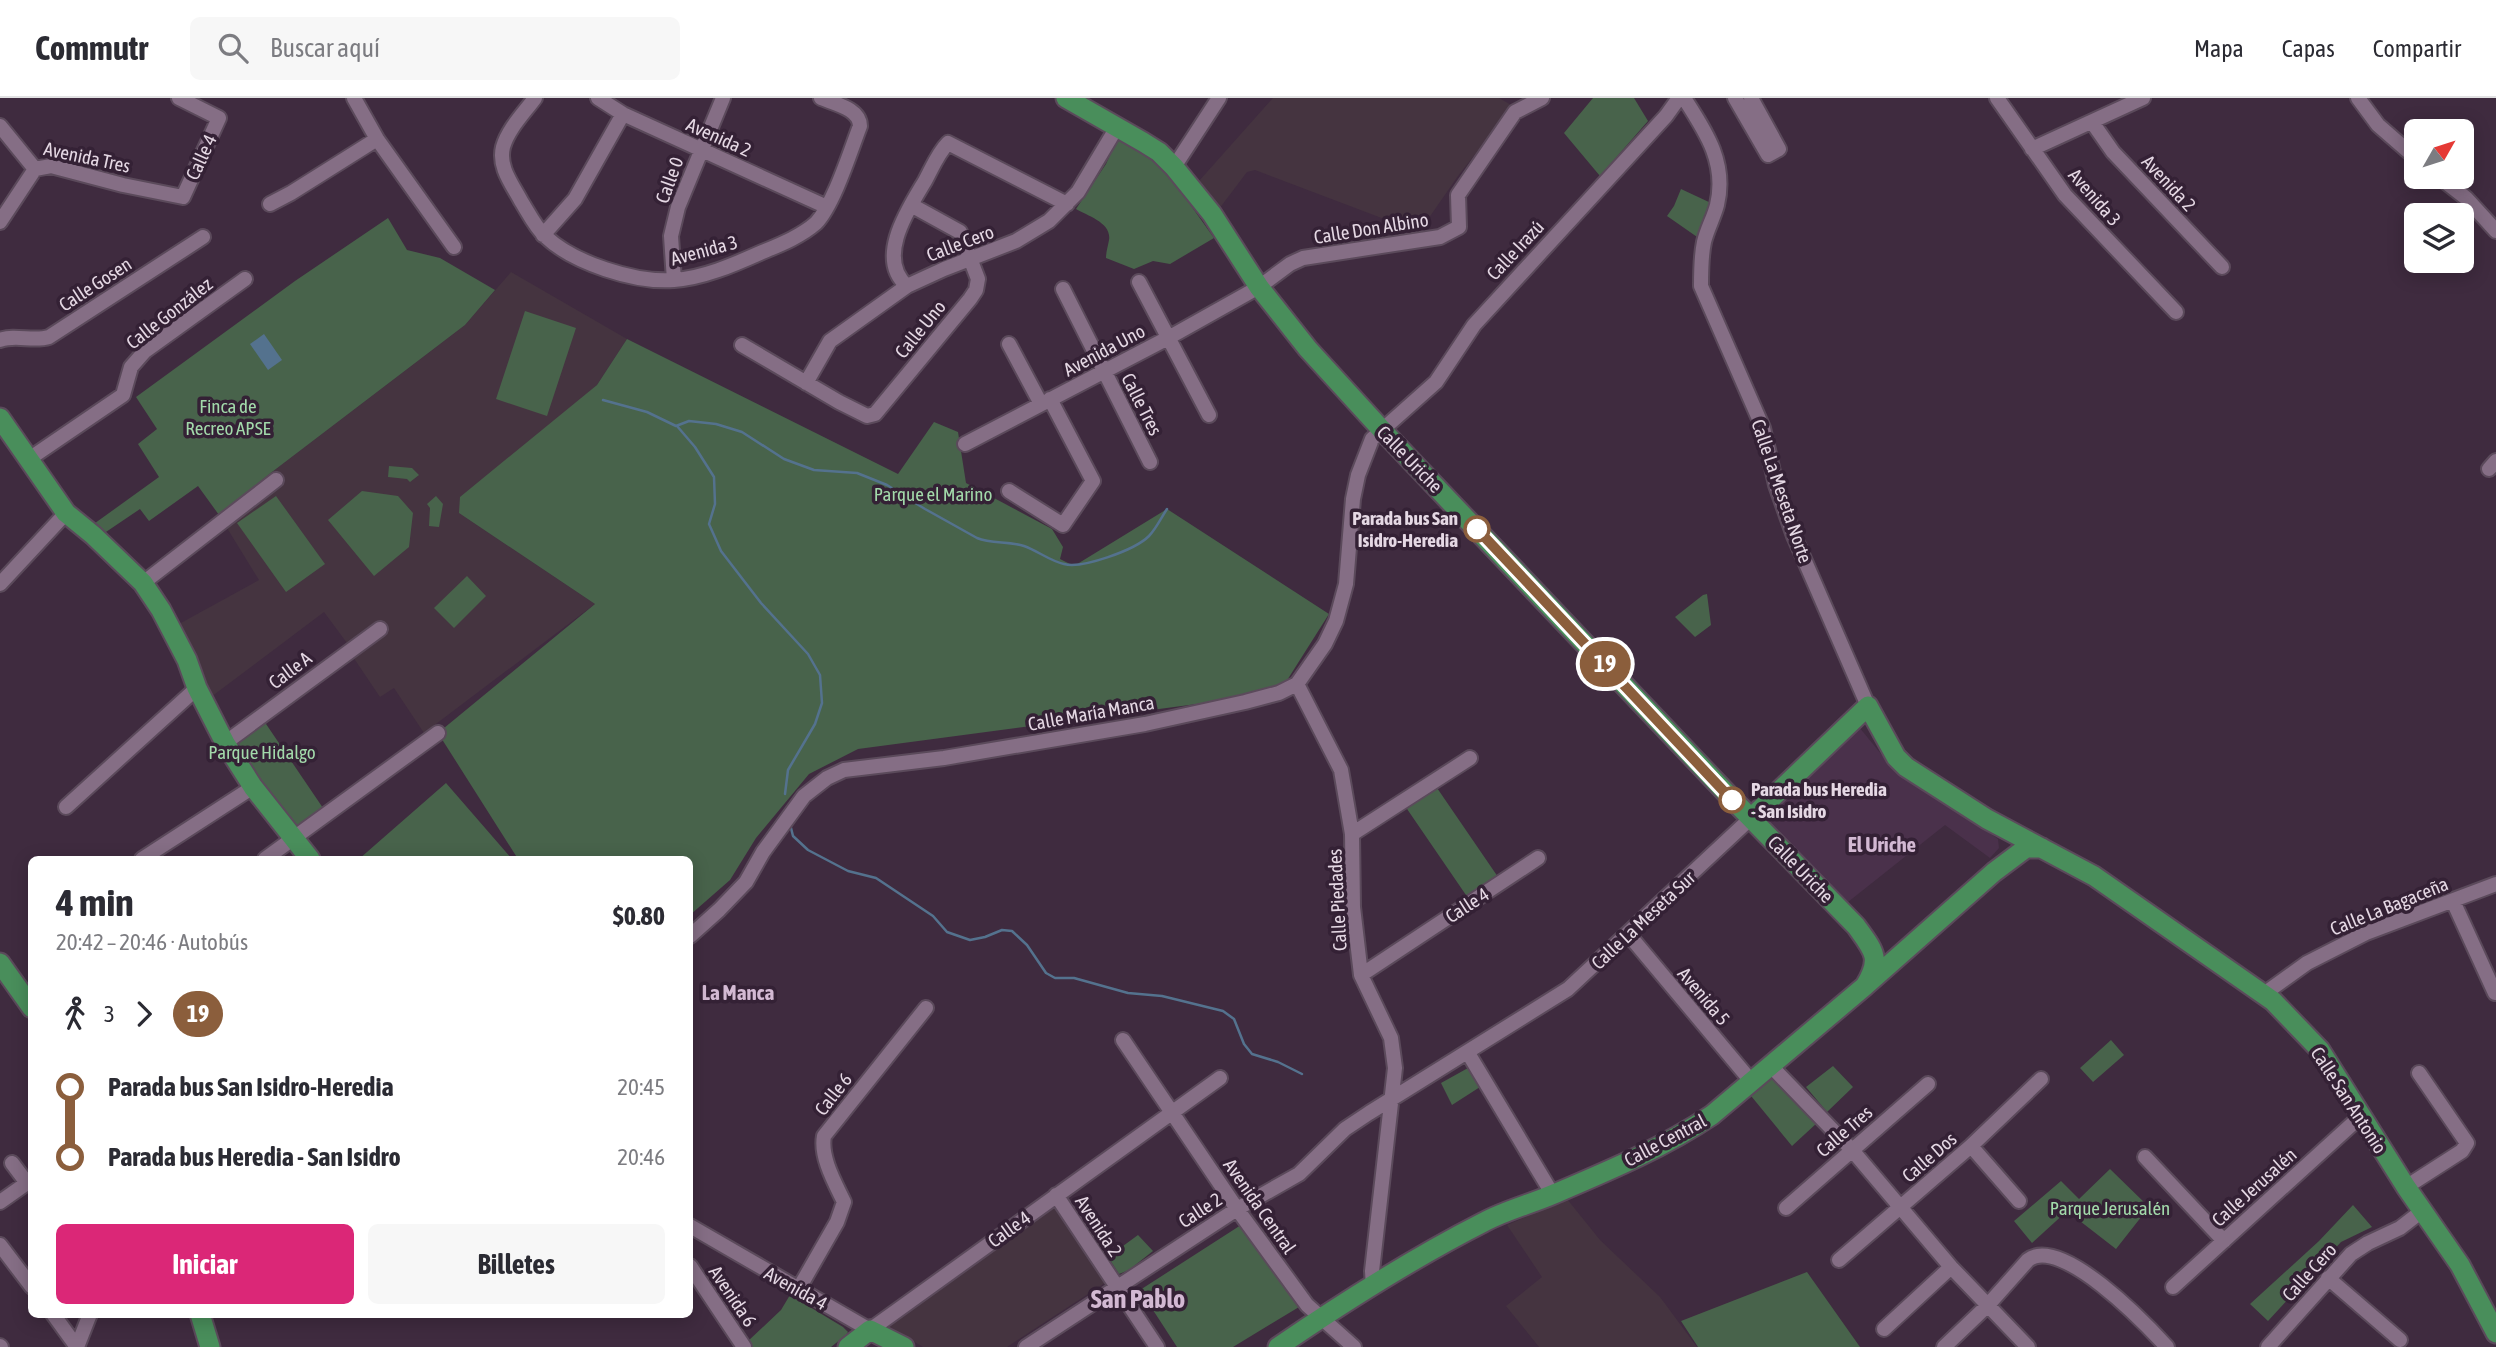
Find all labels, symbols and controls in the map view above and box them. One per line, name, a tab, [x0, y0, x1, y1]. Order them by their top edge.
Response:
search box	[190, 17, 680, 80]
text: Commutr	[35, 29, 148, 67]
icon: search	[214, 29, 252, 67]
text: Buscar aquí	[270, 33, 380, 63]
text: Mapa	[2194, 35, 2244, 62]
text: Capas	[2282, 35, 2335, 62]
text: Compartir	[2373, 35, 2461, 62]
street label: Avenida 2	[683, 113, 755, 161]
north arrow	[2404, 119, 2474, 189]
map controls	[2404, 119, 2474, 273]
street label: Calle 4	[181, 131, 221, 183]
street label: Avenida Tres	[42, 137, 132, 177]
street label: Avenida 2	[2138, 150, 2200, 216]
street label: Calle 0	[651, 154, 687, 206]
street label: Avenida 3	[2064, 164, 2126, 230]
button: layers	[2404, 203, 2474, 273]
street label: Calle Don Albino	[1312, 208, 1430, 248]
street label: Calle Irazú	[1482, 216, 1548, 284]
street label: Calle Cero	[923, 220, 997, 266]
street label: Avenida 3	[668, 231, 740, 269]
street label: Calle Gosen	[55, 252, 135, 316]
street label: Calle González	[122, 273, 216, 353]
street label: Calle Uno	[890, 296, 950, 362]
street label: Avenida Uno	[1060, 319, 1148, 381]
street label: Calle Tres	[1117, 369, 1167, 439]
park label: Finca de Recreo APSE	[185, 395, 271, 439]
street label: Calle La Meseta Norte	[1747, 416, 1817, 566]
street label: Calle Uriche	[1373, 421, 1447, 497]
park label: Parque el Marino	[874, 483, 992, 505]
place label: Parada bus San Isidro-Heredia	[1352, 507, 1458, 551]
marker: Parada bus San Isidro-Heredia	[1464, 516, 1490, 542]
line badge: 19	[1574, 641, 1636, 687]
street label: Calle A	[264, 646, 316, 693]
text: 19	[1594, 650, 1616, 677]
street label: Calle María Manca	[1026, 691, 1156, 735]
park label: Parque Hidalgo	[208, 741, 316, 763]
place label: Parada bus Heredia - San Isidro	[1751, 778, 1887, 822]
marker: Parada bus Heredia - San Isidro	[1719, 787, 1745, 813]
street label: Calle Uriche	[1764, 831, 1838, 907]
district label: El Uriche	[1848, 832, 1916, 856]
street label: Calle Piedades	[1323, 848, 1351, 952]
street label: Calle La Meseta Sur	[1587, 866, 1700, 974]
street label: Calle La Bagaceña	[2327, 872, 2451, 940]
text: 4 min	[56, 881, 134, 924]
street label: Calle 4	[1441, 883, 1493, 927]
text: $0.80	[613, 901, 665, 931]
text: 20:42 – 20:46 · Autobús	[56, 929, 248, 955]
street label: Avenida 5	[1674, 963, 1734, 1029]
district label: La Manca	[702, 980, 774, 1004]
icon: walk	[56, 995, 94, 1033]
icon: forward	[125, 995, 163, 1033]
text: 19	[187, 1000, 209, 1027]
text: 3	[104, 1001, 115, 1027]
street label: Calle San Antonio	[2306, 1043, 2392, 1157]
street label: Calle 6	[810, 1068, 856, 1119]
text: Parada bus San Isidro-Heredia	[108, 1072, 393, 1102]
text: 20:45	[617, 1074, 665, 1100]
street label: Calle Tres	[1812, 1101, 1877, 1161]
street label: Calle Central	[1620, 1109, 1710, 1171]
street label: Calle Dos	[1897, 1127, 1961, 1187]
text: Parada bus Heredia - San Isidro	[108, 1142, 401, 1172]
street label: Calle Jerusalén	[2207, 1143, 2301, 1231]
text: 20:46	[617, 1144, 665, 1170]
street label: Avenida Central	[1219, 1154, 1301, 1258]
street label: Calle 2	[1174, 1188, 1226, 1232]
street label: Avenida 2	[1071, 1191, 1127, 1261]
park label: Parque Jerusalén	[2050, 1197, 2170, 1219]
street label: Calle 4	[983, 1206, 1035, 1252]
button: Iniciar	[56, 1224, 354, 1304]
button: Billetes	[368, 1224, 665, 1304]
street label: Calle Cero	[2277, 1239, 2341, 1305]
street label: Avenida 6	[705, 1261, 761, 1331]
street label: Avenida 4	[761, 1262, 831, 1314]
district label: San Pablo	[1091, 1284, 1185, 1314]

